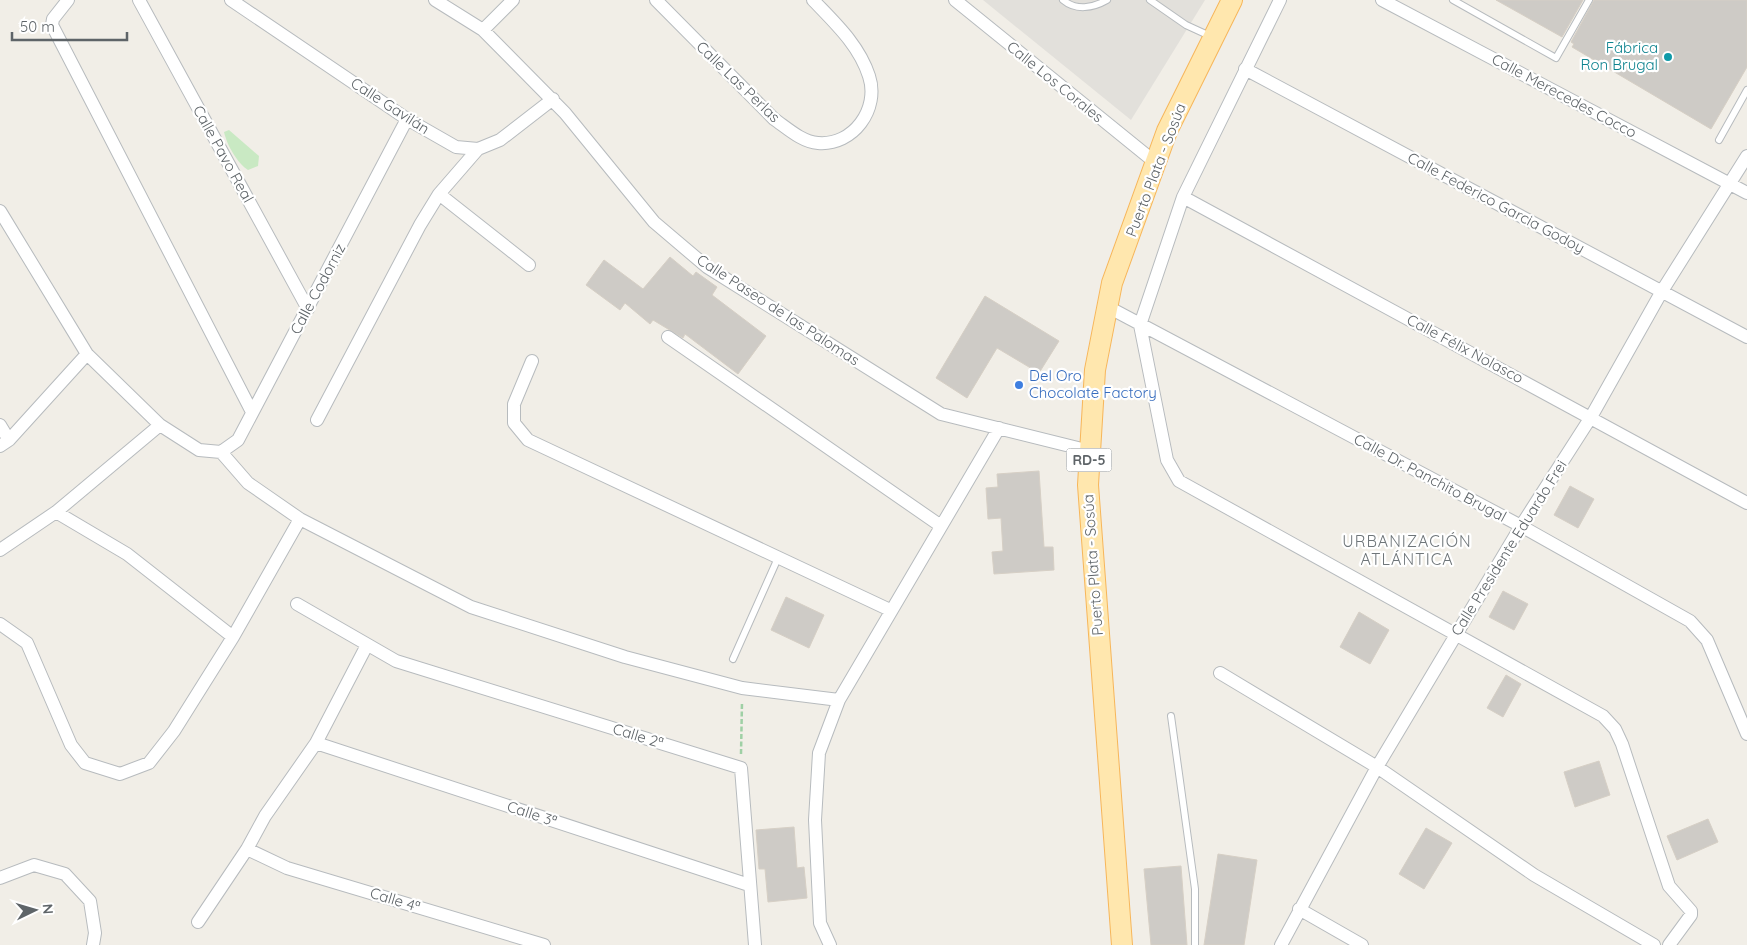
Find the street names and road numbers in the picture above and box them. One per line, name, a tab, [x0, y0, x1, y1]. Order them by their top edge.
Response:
street label: Calle Las Perlas	[693, 37, 784, 126]
street label: Calle Los Corales	[1003, 37, 1107, 126]
street label: Calle Merecedes Cocco	[1489, 49, 1640, 142]
street label: Calle Gavilán	[347, 73, 433, 138]
street label: Puerto Plata - Sosúa	[1121, 100, 1190, 239]
street label: Calle Pavo Real	[189, 102, 258, 206]
street label: Calle Federico Garcia Godoy	[1404, 148, 1588, 257]
street label: Calle Codorniz	[286, 240, 349, 337]
street label: Calle Paseo de las Palomas	[693, 250, 863, 369]
street label: Calle Félix Nolasco	[1404, 310, 1527, 387]
street label: Calle Dr. Panchito Brugal	[1351, 429, 1510, 526]
road number: RD-5	[1066, 448, 1112, 472]
street label: Calle Presidente Eduardo Frei	[1447, 456, 1571, 639]
street label: Puerto Plata - Sosúa	[1078, 494, 1107, 636]
street label: Calle 2ª	[611, 719, 666, 752]
street label: Calle 3ª	[505, 797, 559, 830]
street label: Calle 4ª	[368, 883, 422, 916]

